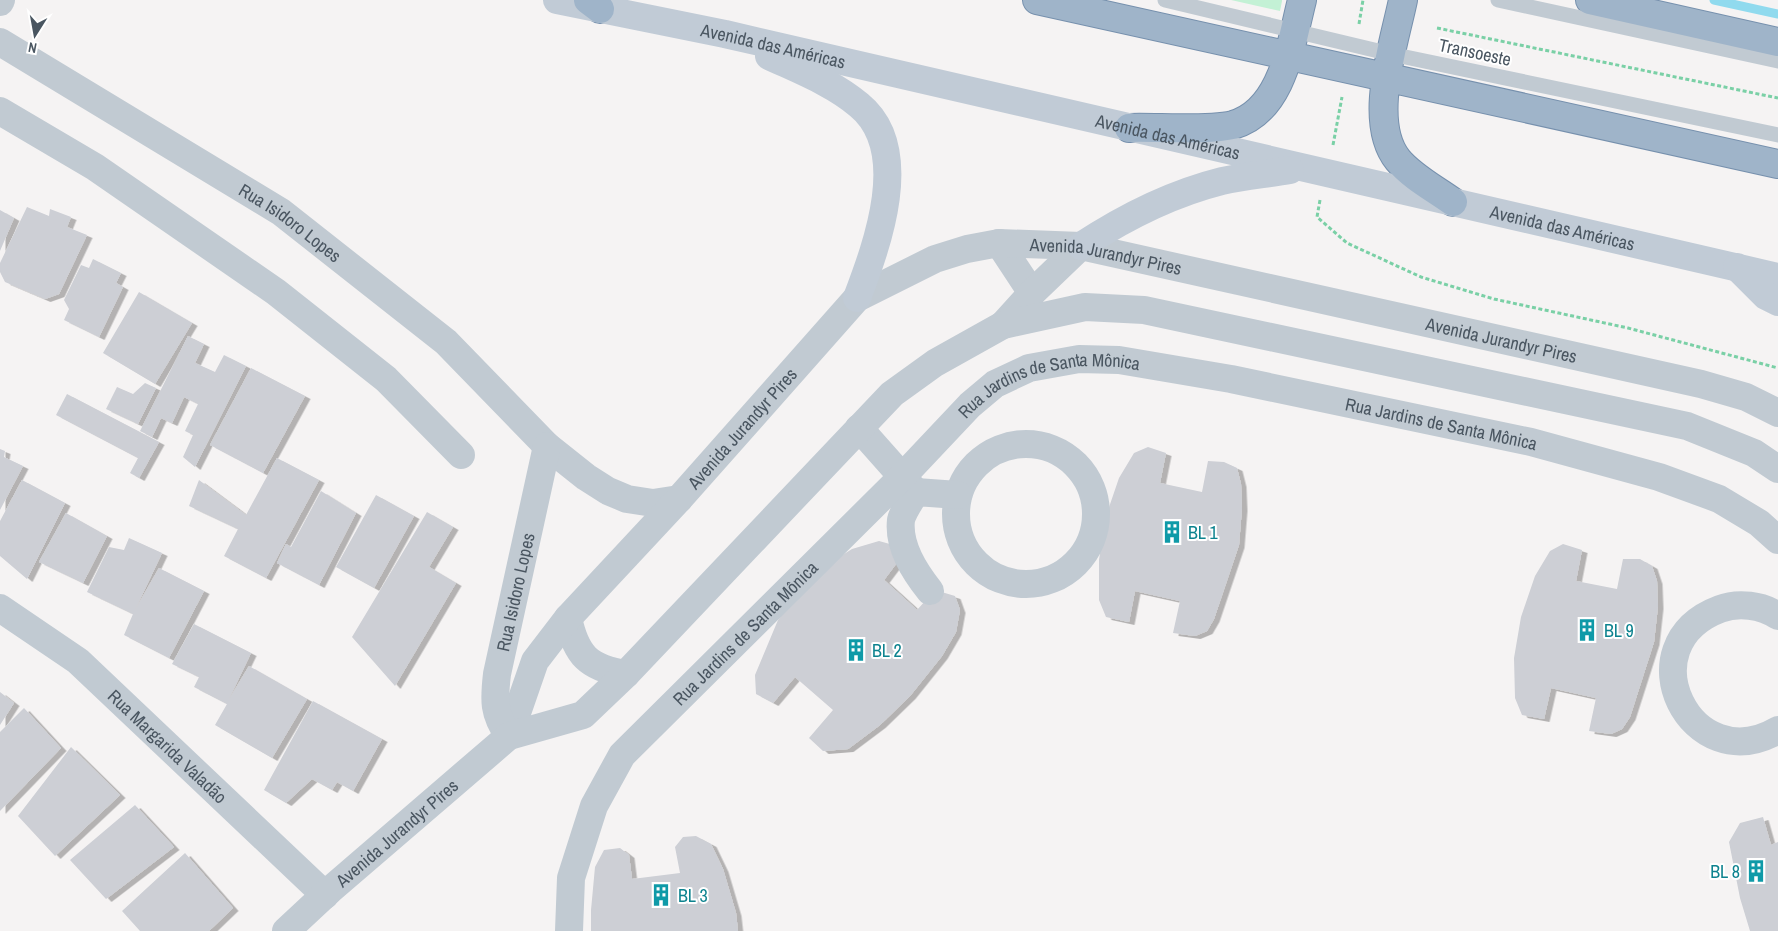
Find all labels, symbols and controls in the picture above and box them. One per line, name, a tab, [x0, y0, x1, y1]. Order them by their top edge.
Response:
north arrow	[10, 10, 60, 60]
street label: Avenida das Américas	[698, 17, 848, 74]
street label: Transoeste	[1437, 32, 1513, 72]
text: N	[27, 38, 38, 57]
street label: Avenida das Américas	[1092, 107, 1243, 165]
street label: Rua Isidoro Lopes	[234, 177, 347, 268]
street label: Avenida das Américas	[1487, 198, 1637, 256]
street label: Avenida Jurandyr Pires	[1028, 232, 1184, 281]
street label: Avenida Jurandyr Pires	[1423, 310, 1580, 369]
street label: Rua Jardins de Santa Mônica	[952, 347, 1142, 423]
street label: Avenida Jurandyr Pires	[681, 362, 802, 495]
street label: Rua Jardins de Santa Mônica	[1343, 391, 1540, 456]
building icon: BL 1	[1159, 519, 1185, 545]
place label: BL 1	[1188, 520, 1219, 545]
street label: Rua Isidoro Lopes	[490, 530, 540, 654]
street label: Rua Jardins de Santa Mônica	[667, 555, 823, 711]
building icon: BL 9	[1574, 617, 1600, 643]
place label: BL 9	[1604, 618, 1634, 643]
building icon: BL 2	[843, 637, 869, 663]
place label: BL 2	[872, 638, 902, 663]
street label: Rua Margarida Valadão	[103, 683, 233, 809]
street label: Avenida Jurandyr Pires	[329, 773, 463, 893]
building icon: BL 8	[1743, 858, 1769, 884]
place label: BL 8	[1710, 859, 1740, 884]
building icon: BL 3	[648, 882, 674, 908]
place label: BL 3	[678, 883, 708, 908]

